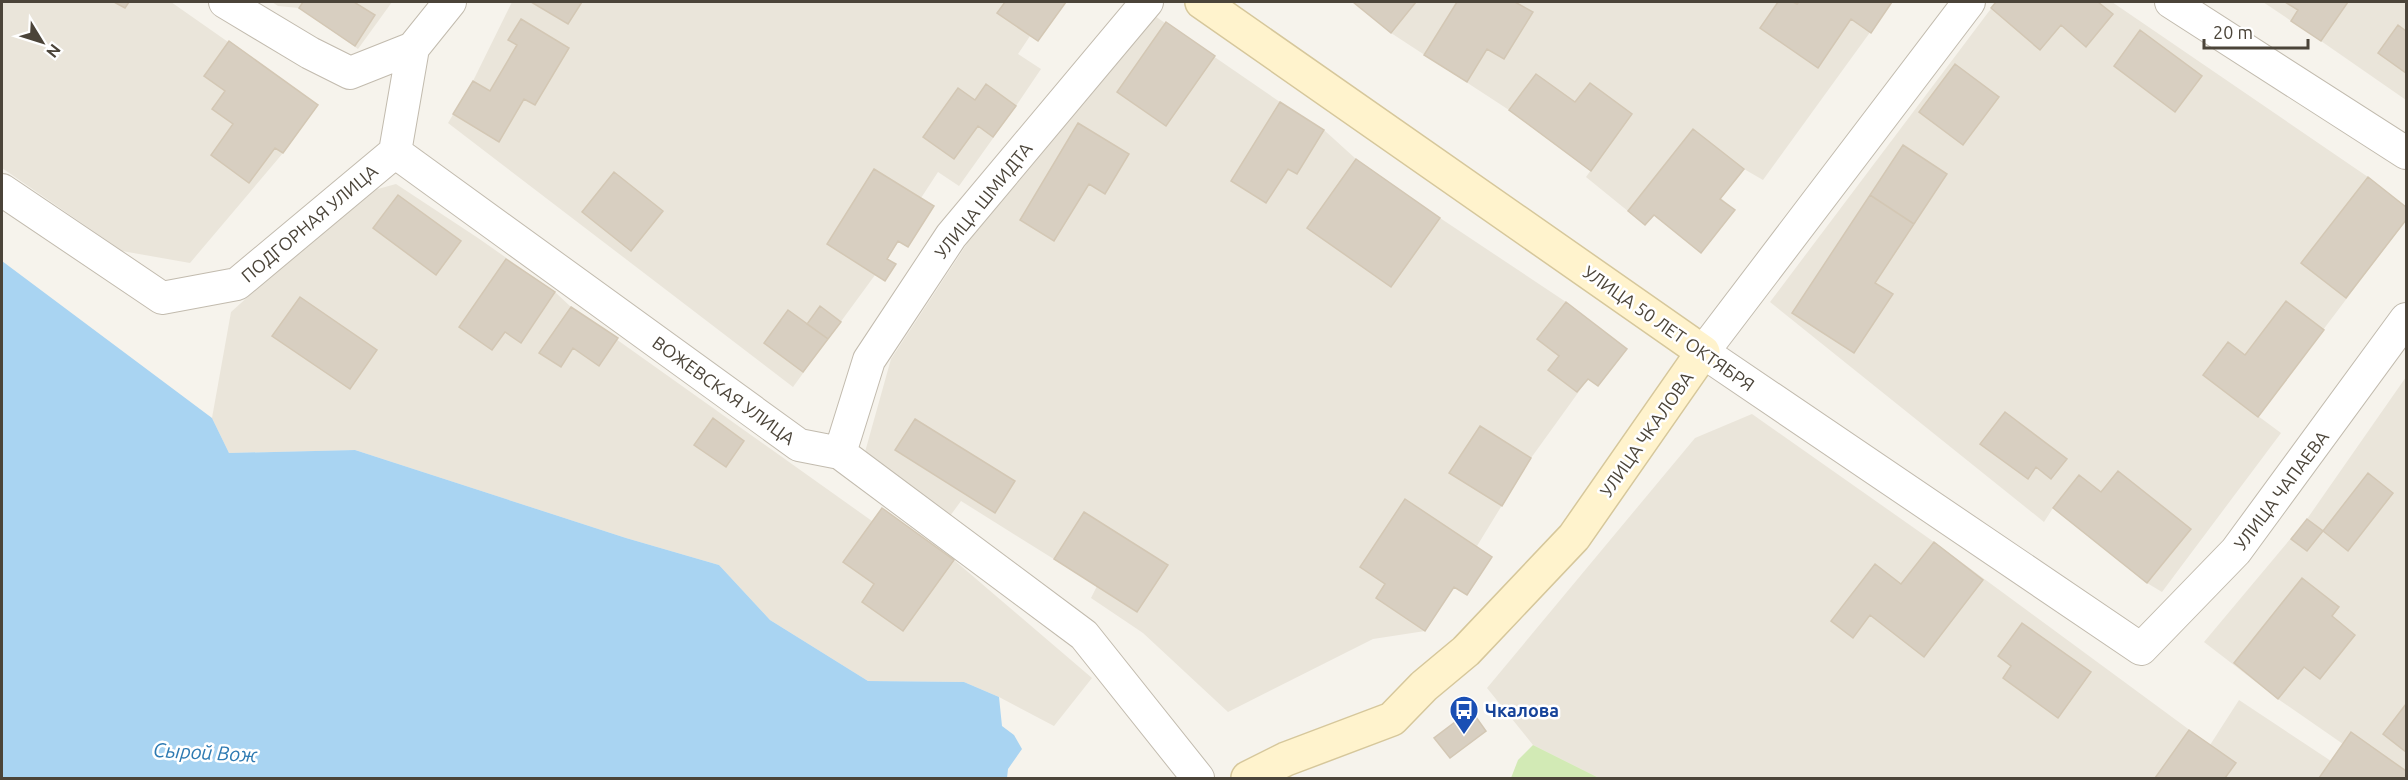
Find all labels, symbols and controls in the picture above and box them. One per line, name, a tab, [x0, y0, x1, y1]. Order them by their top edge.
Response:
north arrow	[12, 12, 72, 72]
scale bar	[2204, 12, 2308, 50]
text: 20 m	[2213, 22, 2253, 42]
text: N	[43, 41, 65, 61]
street label: УЛИЦА ШМИДТА	[930, 138, 1036, 262]
street label: ПОДГОРНАЯ УЛИЦА	[237, 160, 381, 286]
street label: УЛИЦА 50 ЛЕТ ОКТЯБРЯ	[1580, 261, 1758, 395]
street label: ВОЖЕВСКАЯ УЛИЦА	[649, 332, 799, 449]
street label: УЛИЦА ЧКАЛОВА	[1595, 368, 1697, 500]
street label: УЛИЦА ЧАПАЕВА	[2230, 426, 2332, 553]
bus stop icon: Чкалова	[1448, 694, 1480, 736]
place label: Чкалова	[1485, 700, 1559, 720]
water label: Сырой Вож	[152, 738, 259, 766]

